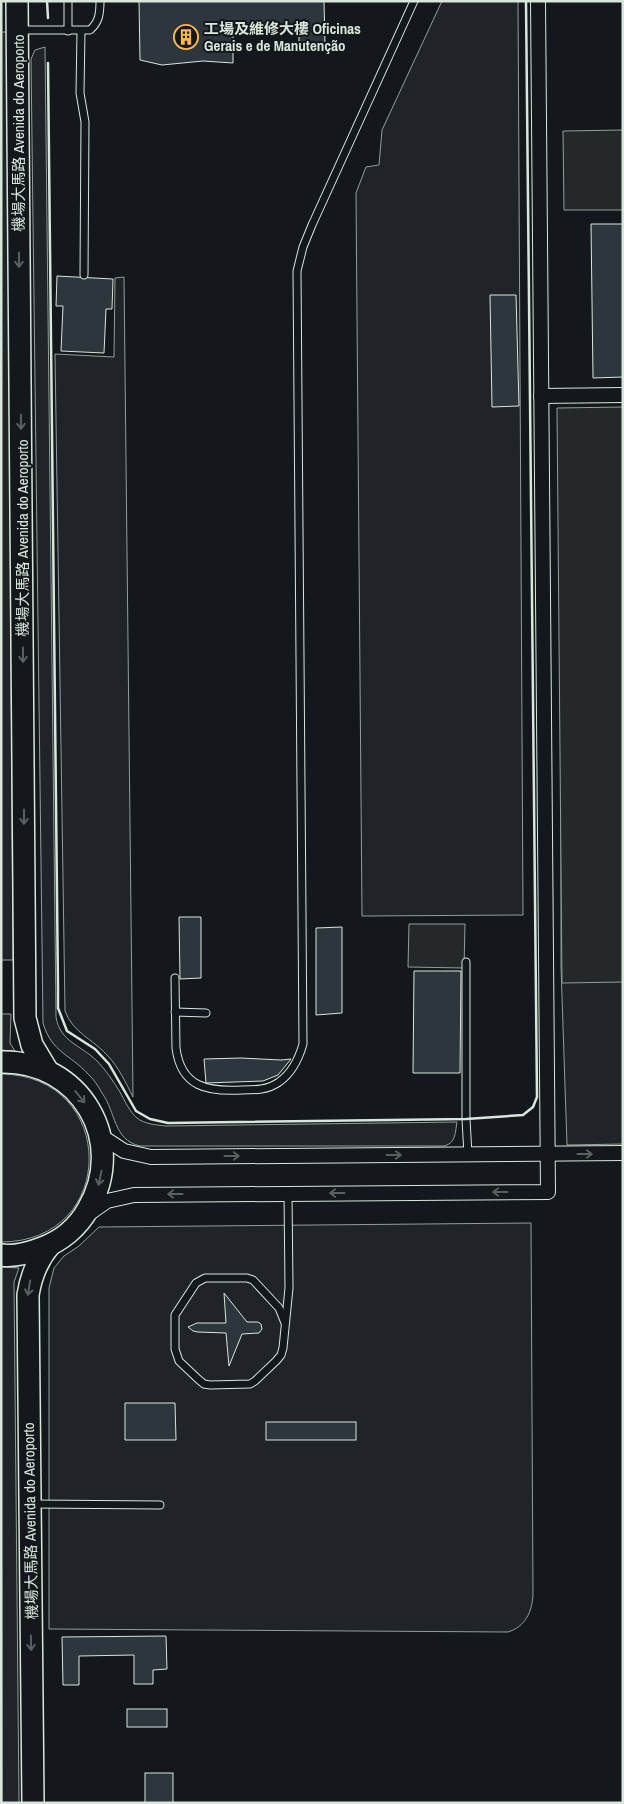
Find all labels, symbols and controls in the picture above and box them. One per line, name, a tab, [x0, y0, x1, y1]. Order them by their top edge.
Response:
place label: 工場及維修大樓 Oficinas Gerais e de Manutenção	[204, 18, 361, 56]
building icon: 工場及維修大樓 Oficinas Gerais e de Manutenção	[173, 24, 199, 50]
street label: 機場大馬路 Avenida do Aeroporto	[8, 34, 29, 232]
one-way arrow	[14, 252, 24, 268]
one-way arrow	[16, 414, 25, 430]
street label: 機場大馬路 Avenida do Aeroporto	[12, 439, 33, 637]
one-way arrow	[18, 647, 27, 663]
one-way arrow	[19, 809, 29, 825]
one-way arrow	[75, 1091, 86, 1104]
one-way arrow	[577, 1149, 593, 1158]
one-way arrow	[386, 1150, 402, 1160]
one-way arrow	[223, 1152, 239, 1161]
one-way arrow	[95, 1169, 105, 1185]
one-way arrow	[492, 1187, 508, 1197]
one-way arrow	[329, 1188, 346, 1198]
one-way arrow	[167, 1189, 183, 1199]
one-way arrow	[24, 1280, 34, 1296]
street label: 機場大馬路 Avenida do Aeroporto	[18, 1422, 42, 1620]
one-way arrow	[27, 1635, 36, 1651]

